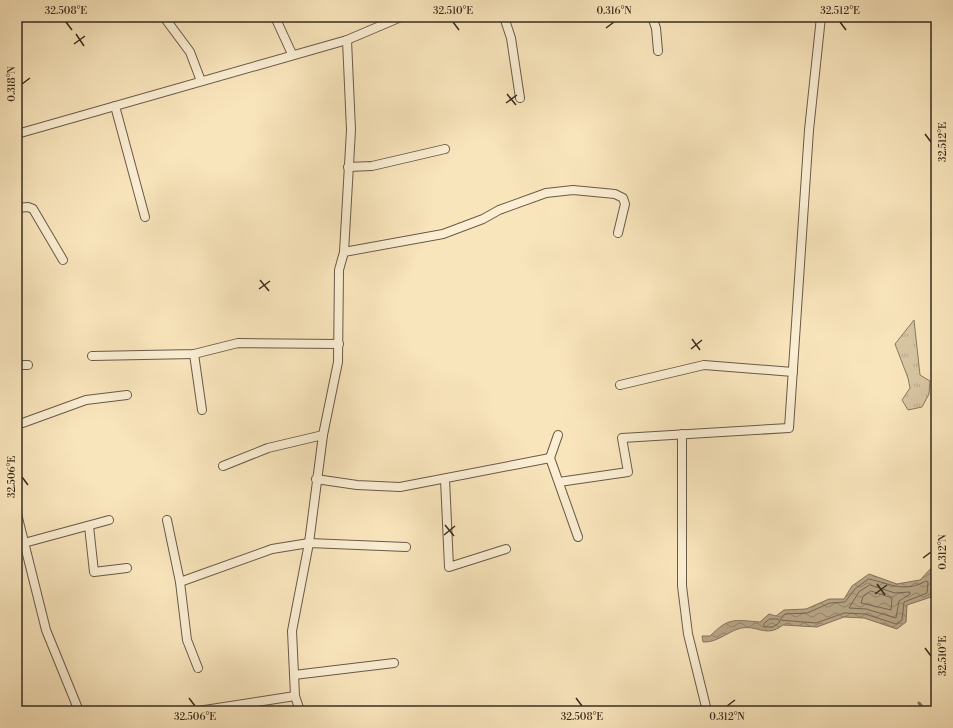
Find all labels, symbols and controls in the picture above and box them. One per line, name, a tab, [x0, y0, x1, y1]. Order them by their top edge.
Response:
text: 32.508°E	[45, 5, 87, 17]
text: 32.510°E	[433, 5, 473, 17]
text: 0.316°N	[596, 5, 632, 17]
text: 32.512°E	[820, 5, 860, 17]
text: 0.318°N	[6, 66, 18, 102]
text: 32.512°E	[937, 122, 949, 162]
text: 32.506°E	[6, 456, 18, 498]
text: 0.312°N	[937, 534, 949, 570]
text: 32.510°E	[937, 636, 949, 676]
text: 32.506°E	[174, 711, 216, 723]
text: 32.508°E	[561, 711, 603, 723]
text: 0.312°N	[709, 711, 745, 723]

